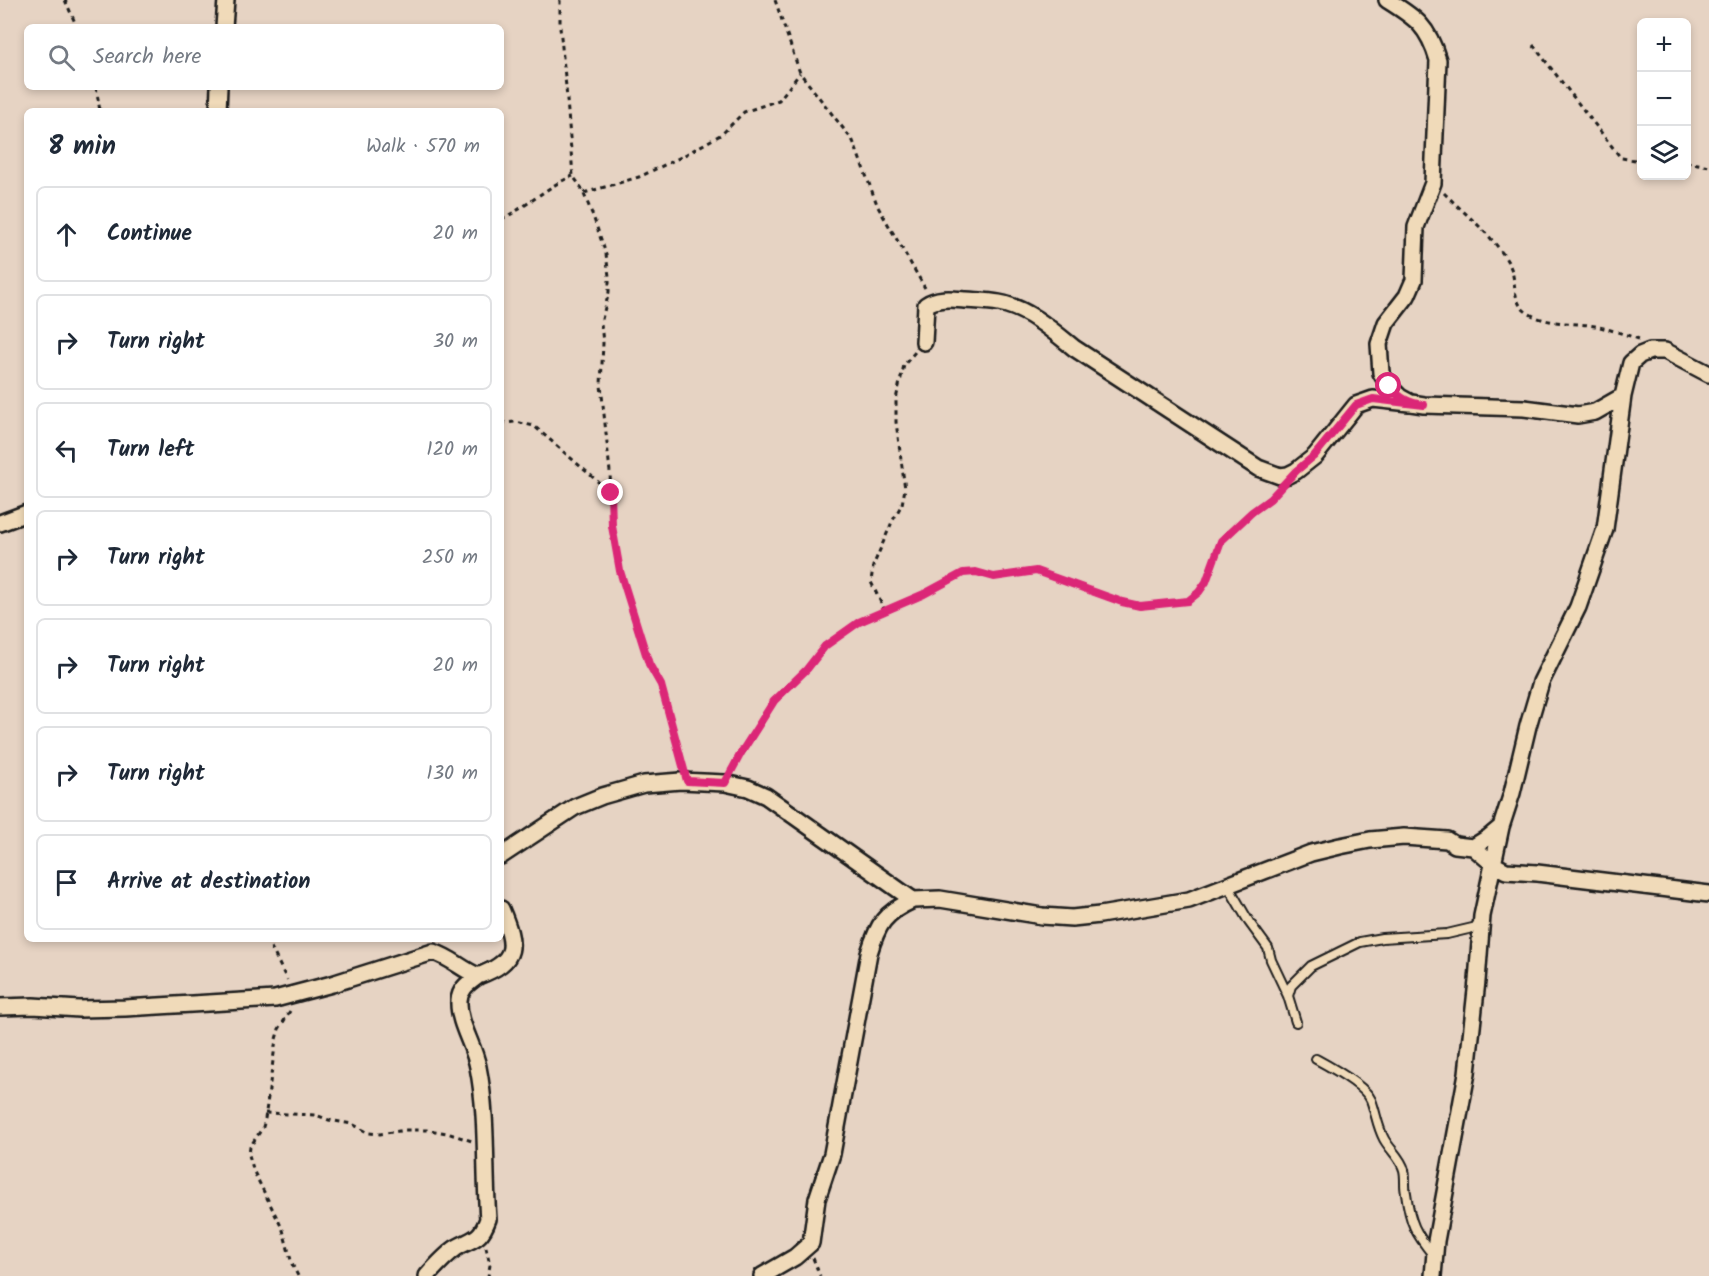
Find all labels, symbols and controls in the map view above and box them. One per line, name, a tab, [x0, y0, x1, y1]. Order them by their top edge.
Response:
map controls	[1637, 18, 1691, 180]
button: +	[1637, 18, 1691, 72]
search box	[24, 24, 504, 90]
text: Search here	[93, 40, 201, 75]
icon: search	[45, 41, 78, 74]
button: −	[1637, 72, 1691, 126]
text: 8 min	[48, 126, 116, 168]
button: layers	[1637, 126, 1691, 180]
text: Walk · 570 m	[366, 131, 480, 163]
text: Continue	[107, 217, 192, 252]
icon: ahead	[50, 218, 83, 251]
text: 20 m	[432, 218, 478, 250]
text: Turn right	[107, 325, 205, 360]
icon: right	[50, 326, 83, 359]
text: 30 m	[433, 326, 478, 358]
route start	[1375, 372, 1401, 398]
text: Turn left	[107, 433, 194, 468]
icon: left	[50, 434, 83, 467]
text: 120 m	[426, 434, 478, 466]
route end	[597, 479, 623, 505]
text: Turn right	[107, 541, 205, 576]
icon: right	[50, 542, 83, 575]
text: 250 m	[422, 542, 478, 574]
text: Turn right	[107, 649, 205, 684]
icon: right	[50, 650, 83, 683]
text: 20 m	[432, 650, 478, 682]
text: Turn right	[107, 757, 205, 792]
icon: right	[50, 758, 83, 791]
text: 130 m	[426, 758, 478, 790]
text: Arrive at destination	[107, 865, 310, 900]
icon: arrive	[50, 866, 83, 899]

